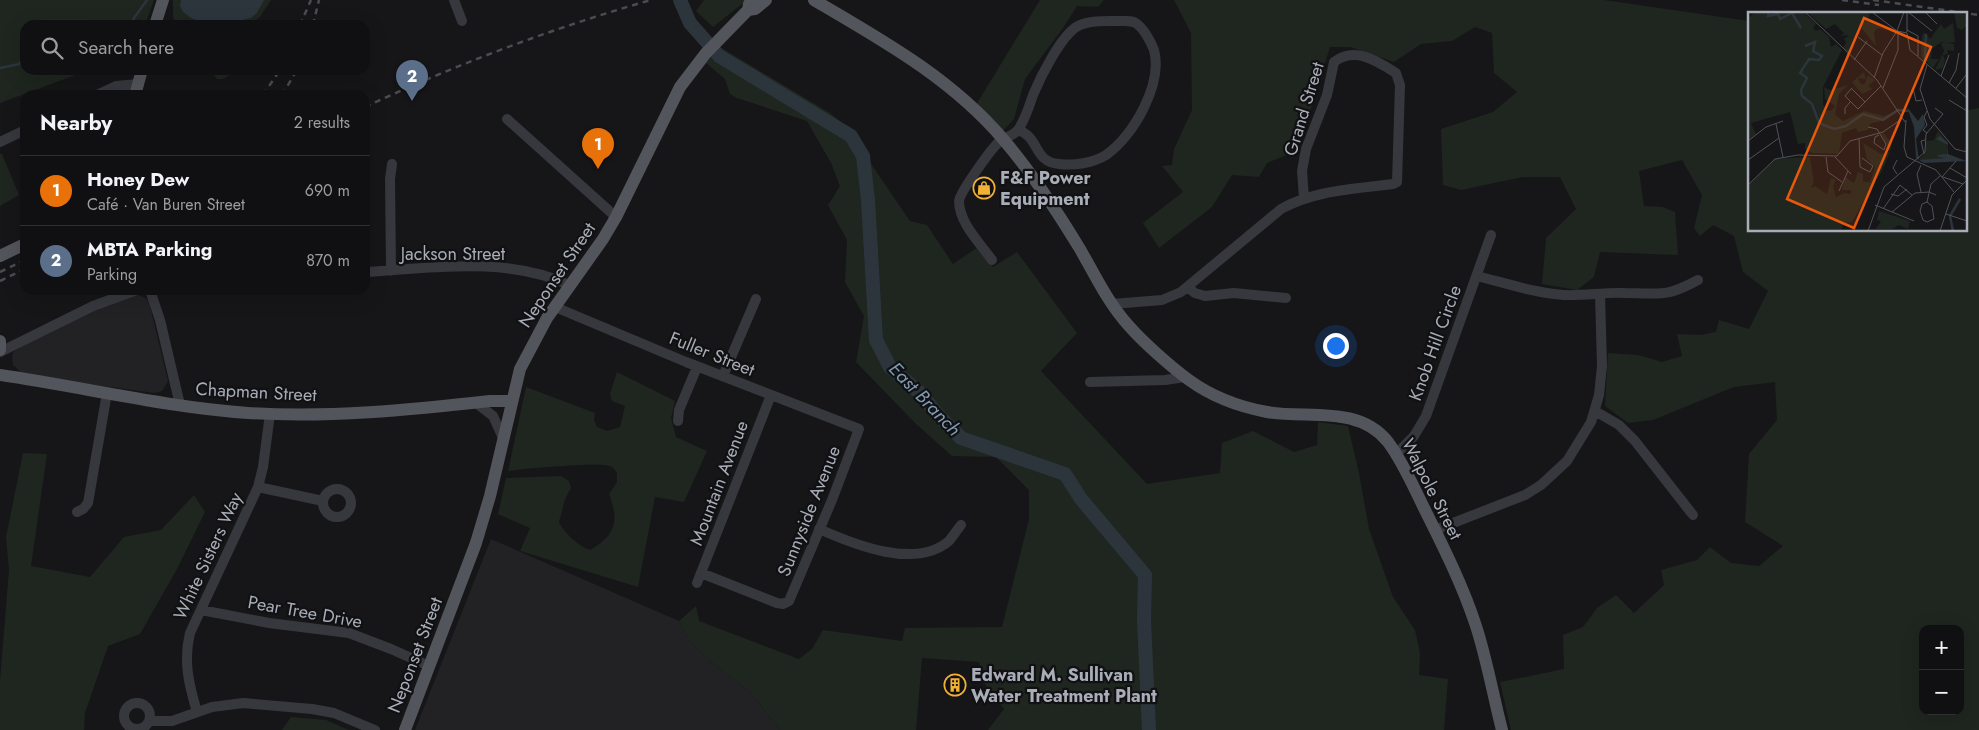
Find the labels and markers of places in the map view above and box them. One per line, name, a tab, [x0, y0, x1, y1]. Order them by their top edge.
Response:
pin: 2	[396, 60, 428, 101]
pin: 1	[582, 128, 614, 169]
place label: F&F Power Equipment	[1000, 165, 1092, 212]
shop icon: F&F Power Equipment	[972, 176, 996, 200]
place label: Edward M. Sullivan Water Treatment Plant	[971, 662, 1157, 709]
building icon: Edward M. Sullivan Water Treatment Plant	[943, 673, 967, 697]

